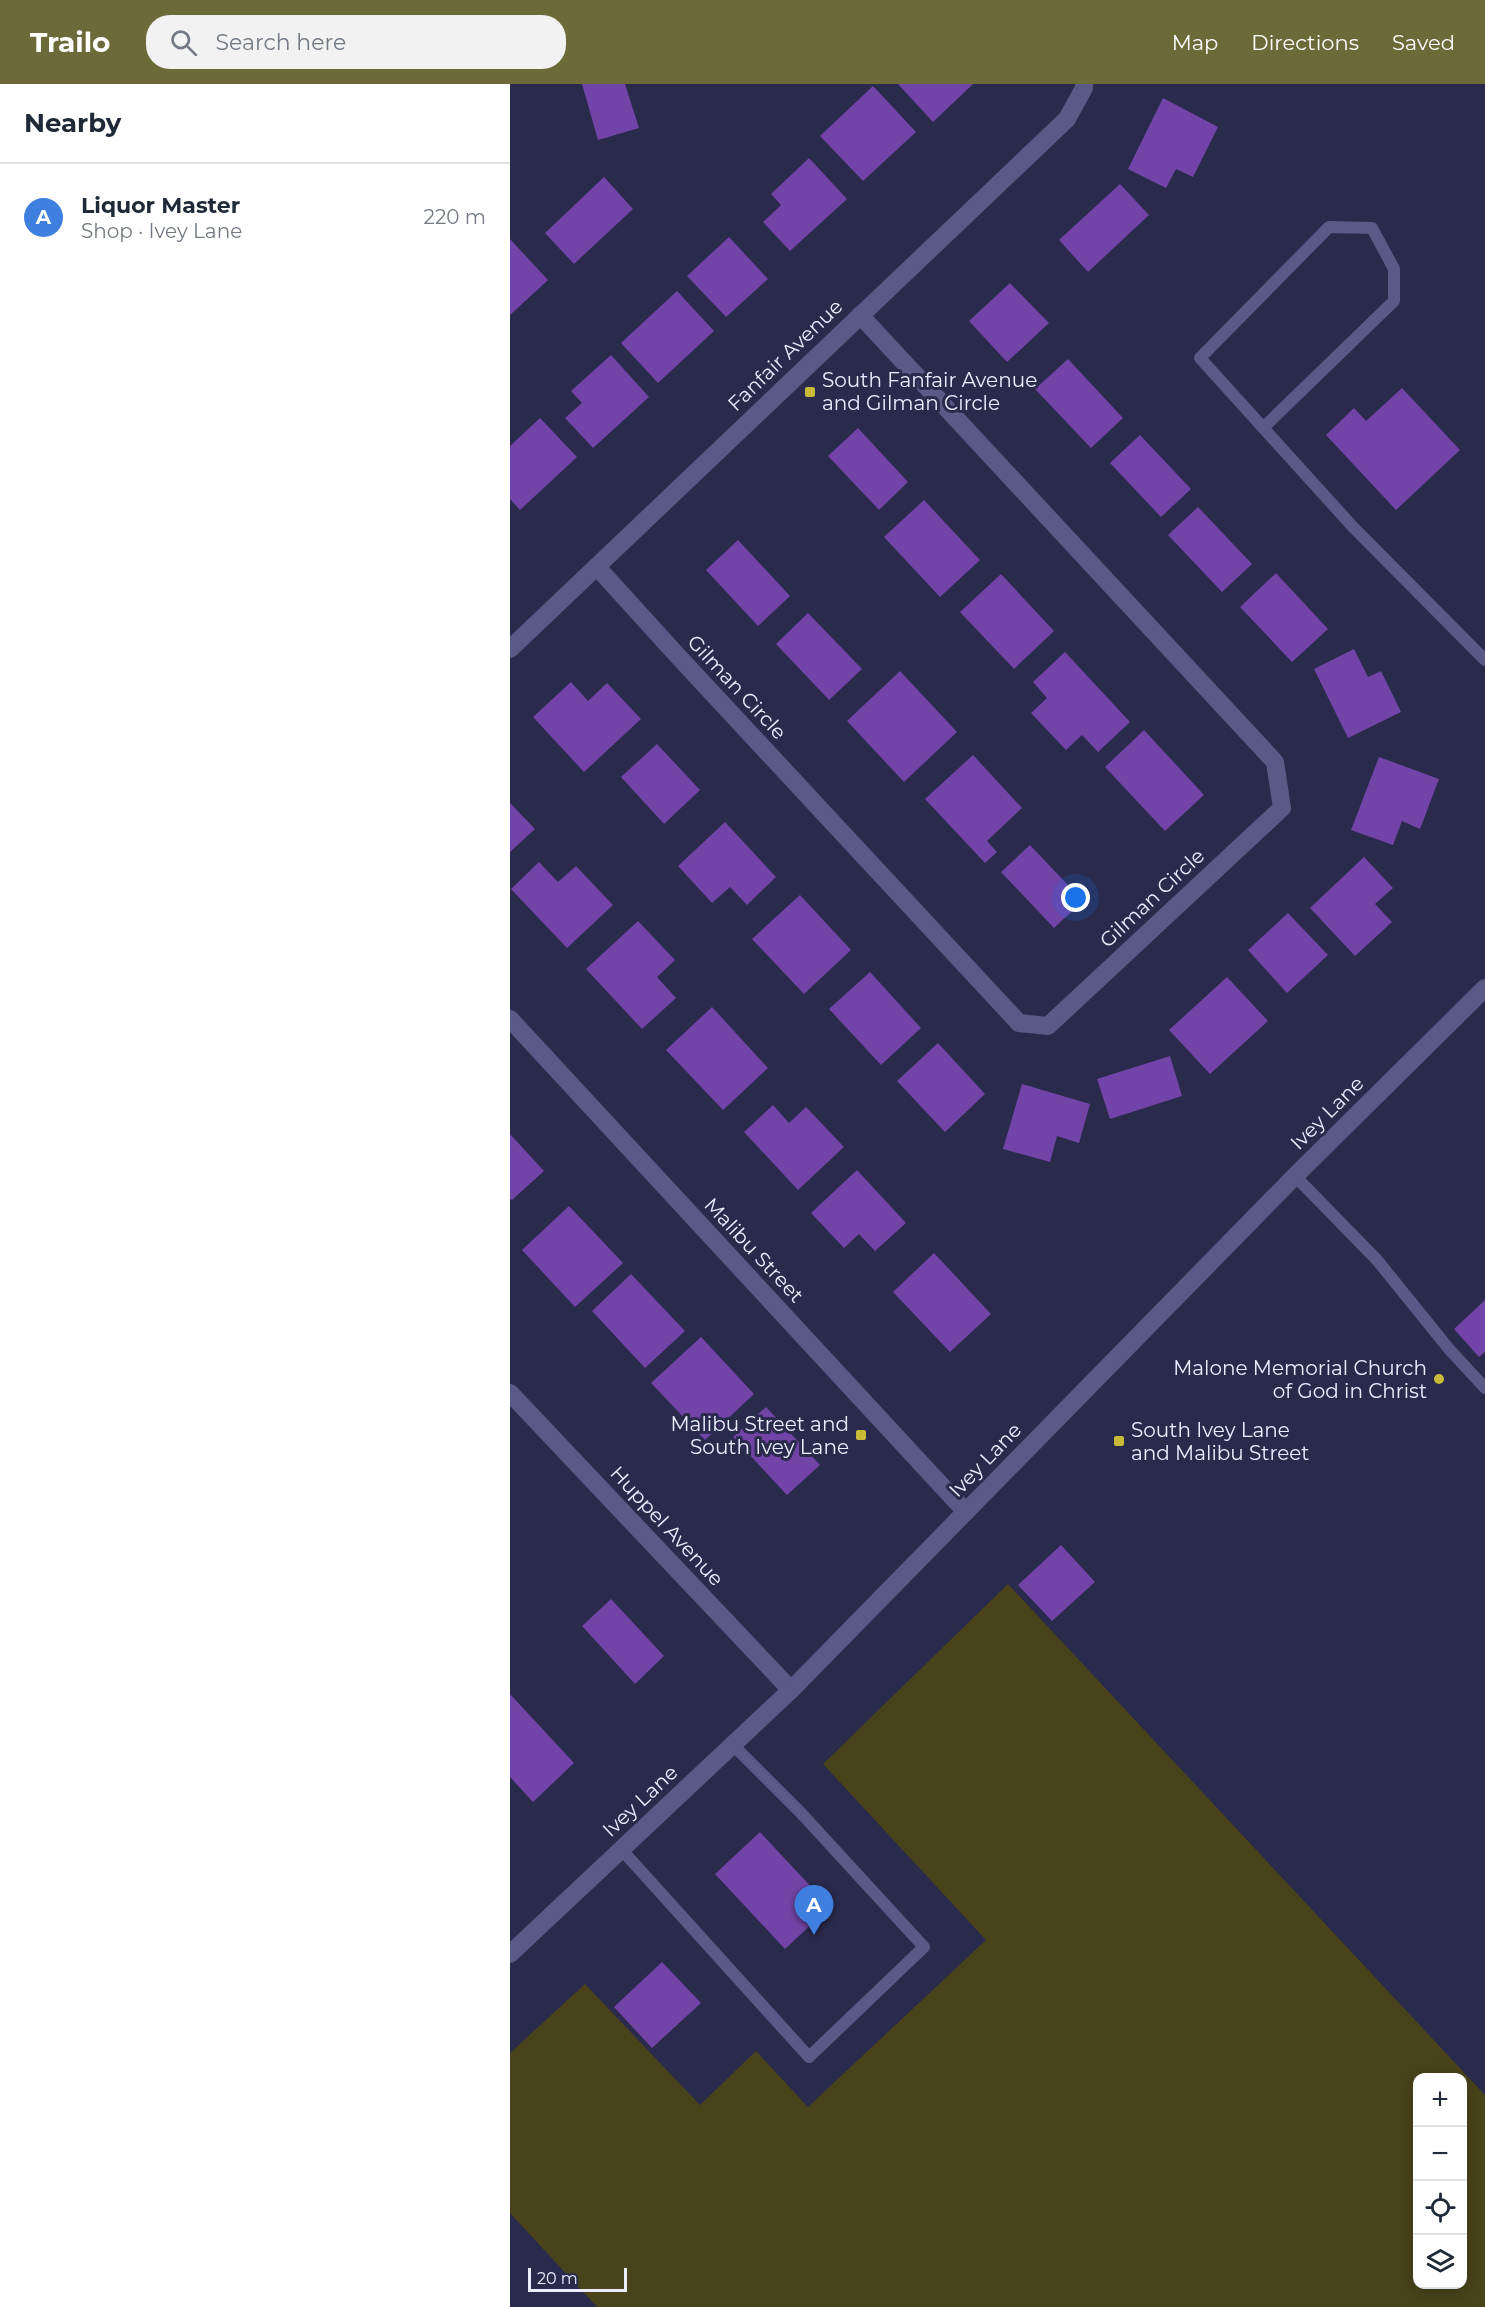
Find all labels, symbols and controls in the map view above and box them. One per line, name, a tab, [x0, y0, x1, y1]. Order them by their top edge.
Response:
search box	[146, 15, 566, 69]
text: Trailo	[30, 25, 110, 59]
icon: search	[167, 26, 200, 59]
text: Search here	[215, 29, 346, 56]
text: Map	[1172, 30, 1218, 55]
text: Directions	[1251, 30, 1359, 55]
text: Saved	[1392, 30, 1455, 55]
text: Nearby	[24, 107, 121, 139]
text: Liquor Master	[81, 192, 240, 219]
text: A	[36, 205, 51, 229]
text: 220 m	[424, 205, 486, 229]
text: Shop · Ivey Lane	[81, 219, 242, 243]
street label: Fanfair Avenue	[723, 294, 847, 416]
place label: South Fanfair Avenue and Gilman Circle	[822, 368, 1037, 415]
marker: South Fanfair Avenue and Gilman Circle	[803, 385, 817, 399]
street label: Gilman Circle	[683, 630, 791, 744]
street label: Gilman Circle	[1095, 844, 1209, 952]
your location	[1061, 883, 1090, 912]
street label: Ivey Lane	[1285, 1071, 1369, 1155]
street label: Malibu Street	[699, 1193, 809, 1307]
place label: Malone Memorial Church of God in Christ	[1173, 1356, 1427, 1403]
marker: Malone Memorial Church of God in Christ	[1432, 1372, 1446, 1386]
place label: Malibu Street and South Ivey Lane	[671, 1412, 849, 1459]
street label: Ivey Lane	[944, 1418, 1026, 1502]
place label: South Ivey Lane and Malibu Street	[1131, 1418, 1310, 1465]
marker: Malibu Street and South Ivey Lane	[854, 1428, 868, 1442]
marker: South Ivey Lane and Malibu Street	[1112, 1434, 1126, 1448]
street label: Huppel Avenue	[605, 1461, 729, 1591]
street label: Ivey Lane	[598, 1760, 682, 1842]
pin: A	[794, 1886, 834, 1935]
map controls	[1413, 2073, 1467, 2289]
button: +	[1413, 2073, 1467, 2127]
button: −	[1413, 2127, 1467, 2181]
button: locate	[1413, 2181, 1467, 2235]
button: layers	[1413, 2235, 1467, 2289]
scale bar	[528, 2265, 627, 2292]
text: 20 m	[537, 2269, 578, 2288]

